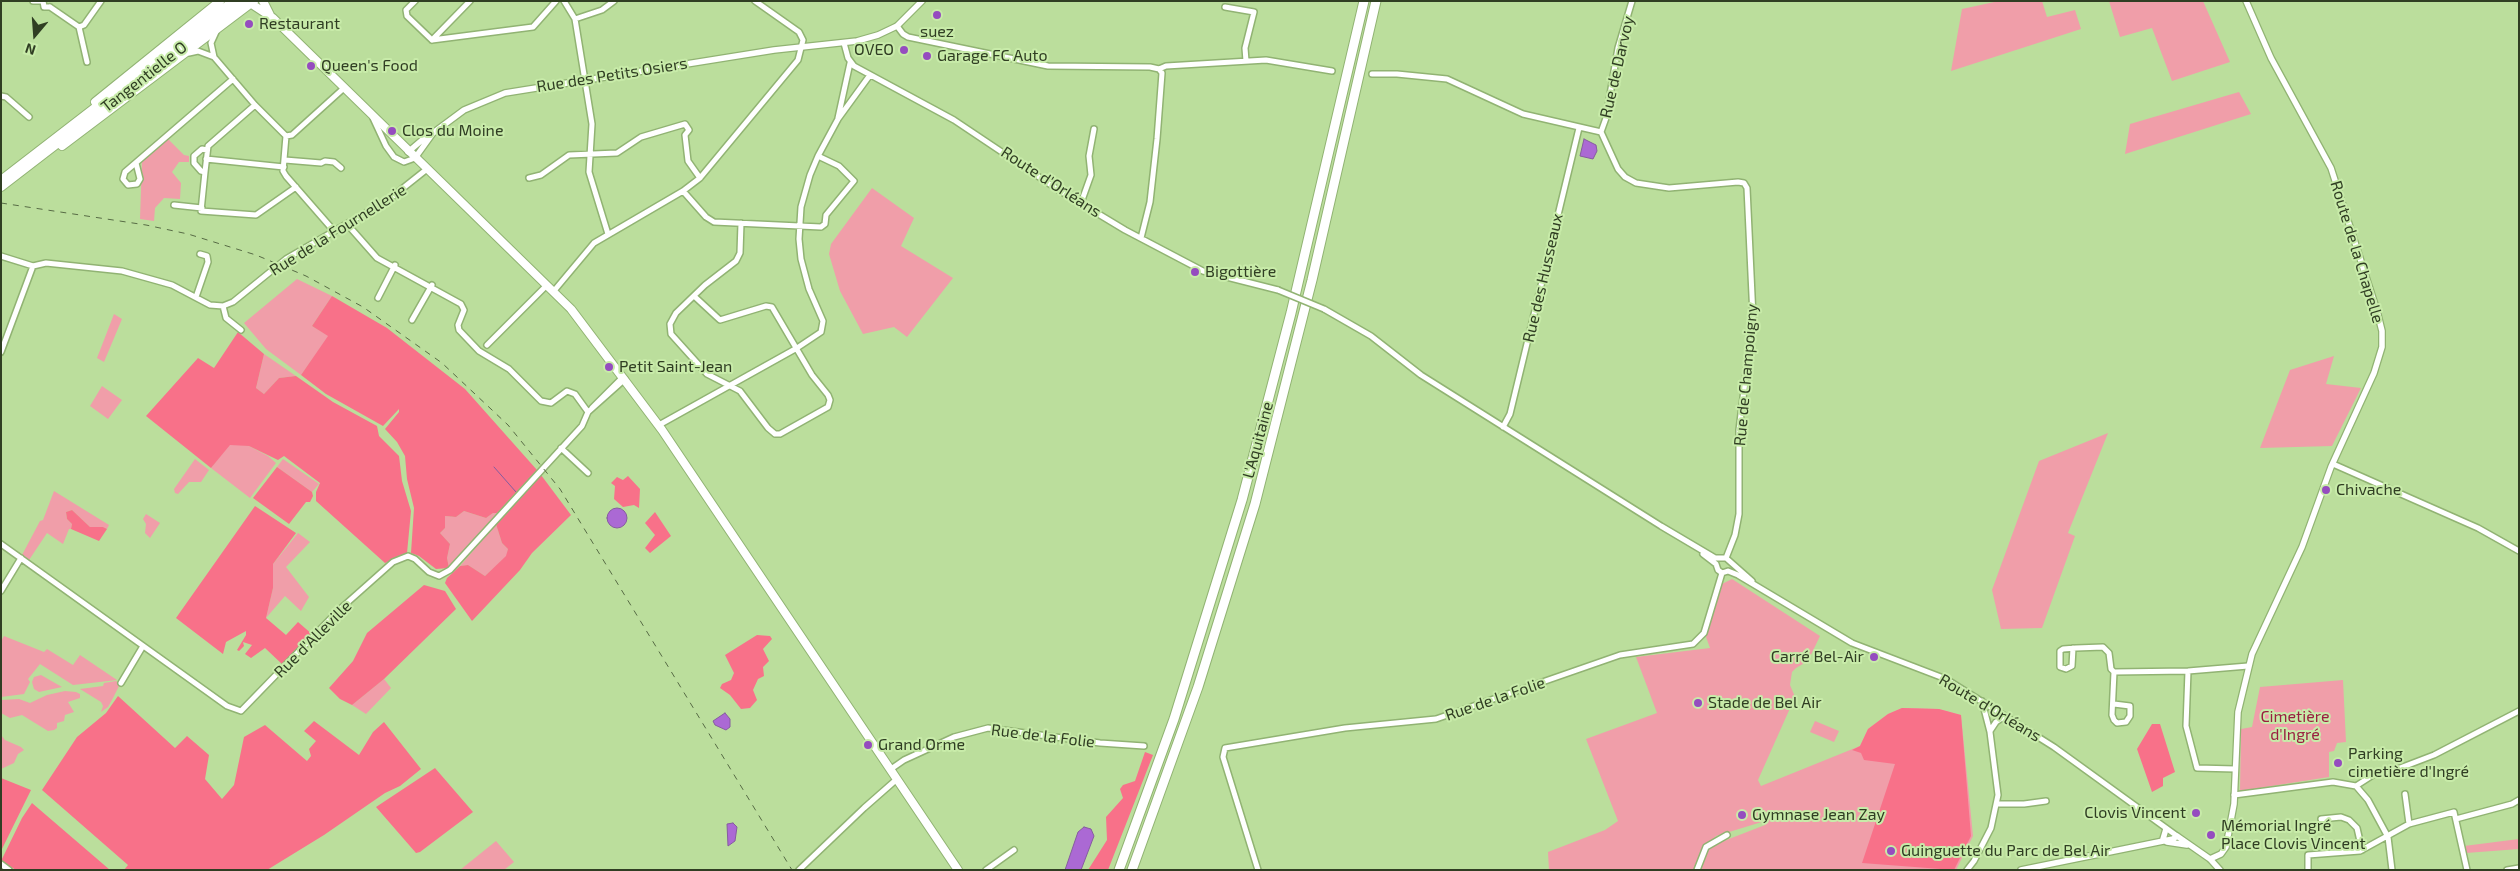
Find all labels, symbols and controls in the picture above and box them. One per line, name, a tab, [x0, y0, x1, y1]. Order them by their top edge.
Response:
marker: suez	[931, 9, 943, 21]
north arrow	[10, 10, 60, 60]
place label: Restaurant	[259, 14, 340, 34]
street label: Rue de Darvoy	[1596, 14, 1638, 120]
marker: Restaurant	[243, 18, 255, 30]
place label: suez	[920, 22, 954, 42]
street label: Tangentielle O	[97, 38, 191, 116]
text: N	[23, 40, 38, 59]
place label: OVEO	[854, 40, 894, 60]
marker: OVEO	[898, 44, 910, 56]
place label: Garage FC Auto	[937, 46, 1048, 66]
marker: Garage FC Auto	[921, 50, 933, 62]
street label: Rue des Petits Osiers	[535, 54, 689, 96]
place label: Queen's Food	[321, 56, 418, 76]
marker: Queen's Food	[305, 60, 317, 72]
place label: Clos du Moine	[402, 121, 503, 141]
marker: Clos du Moine	[386, 125, 398, 137]
street label: Route d'Orléans	[997, 143, 1105, 221]
street label: Route de la Chapelle	[2326, 178, 2388, 326]
street label: Rue de la Fournellerie	[266, 180, 410, 280]
street label: Rue des Husseaux	[1519, 212, 1567, 344]
place label: Bigottière	[1205, 262, 1276, 282]
marker: Bigottière	[1189, 266, 1201, 278]
street label: Rue de Champoigny	[1730, 303, 1762, 447]
place label: Petit Saint-Jean	[619, 357, 732, 377]
marker: Petit Saint-Jean	[603, 361, 615, 373]
street label: L'Aquitaine	[1239, 400, 1277, 480]
place label: Chivache	[2336, 480, 2401, 500]
marker: Chivache	[2320, 484, 2332, 496]
street label: Rue d'Alleville	[270, 596, 356, 682]
place label: Carré Bel-Air	[1771, 647, 1864, 667]
marker: Carré Bel-Air	[1868, 651, 1880, 663]
street label: Route d'Orléans	[1936, 670, 2044, 746]
street label: Rue de la Folie	[1443, 673, 1547, 725]
place label: Stade de Bel Air	[1708, 693, 1822, 713]
marker: Stade de Bel Air	[1692, 697, 1704, 709]
park label: Cimetière d'Ingré	[2260, 707, 2330, 745]
street label: Rue de la Folie	[990, 720, 1096, 752]
place label: Grand Orme	[878, 735, 965, 755]
marker: Grand Orme	[862, 739, 874, 751]
place label: Parking cimetière d'Ingré	[2348, 744, 2469, 782]
marker: Parking cimetière d'Ingré	[2332, 757, 2344, 769]
place label: Clovis Vincent	[2084, 803, 2186, 823]
place label: Gymnase Jean Zay	[1752, 805, 1885, 825]
marker: Clovis Vincent	[2190, 807, 2202, 819]
marker: Gymnase Jean Zay	[1736, 809, 1748, 821]
place label: Mémorial Ingré Place Clovis Vincent	[2221, 816, 2366, 854]
marker: Mémorial Ingré Place Clovis Vincent	[2205, 829, 2217, 841]
place label: Guinguette du Parc de Bel Air	[1901, 841, 2111, 861]
marker: Guinguette du Parc de Bel Air	[1885, 845, 1897, 857]

